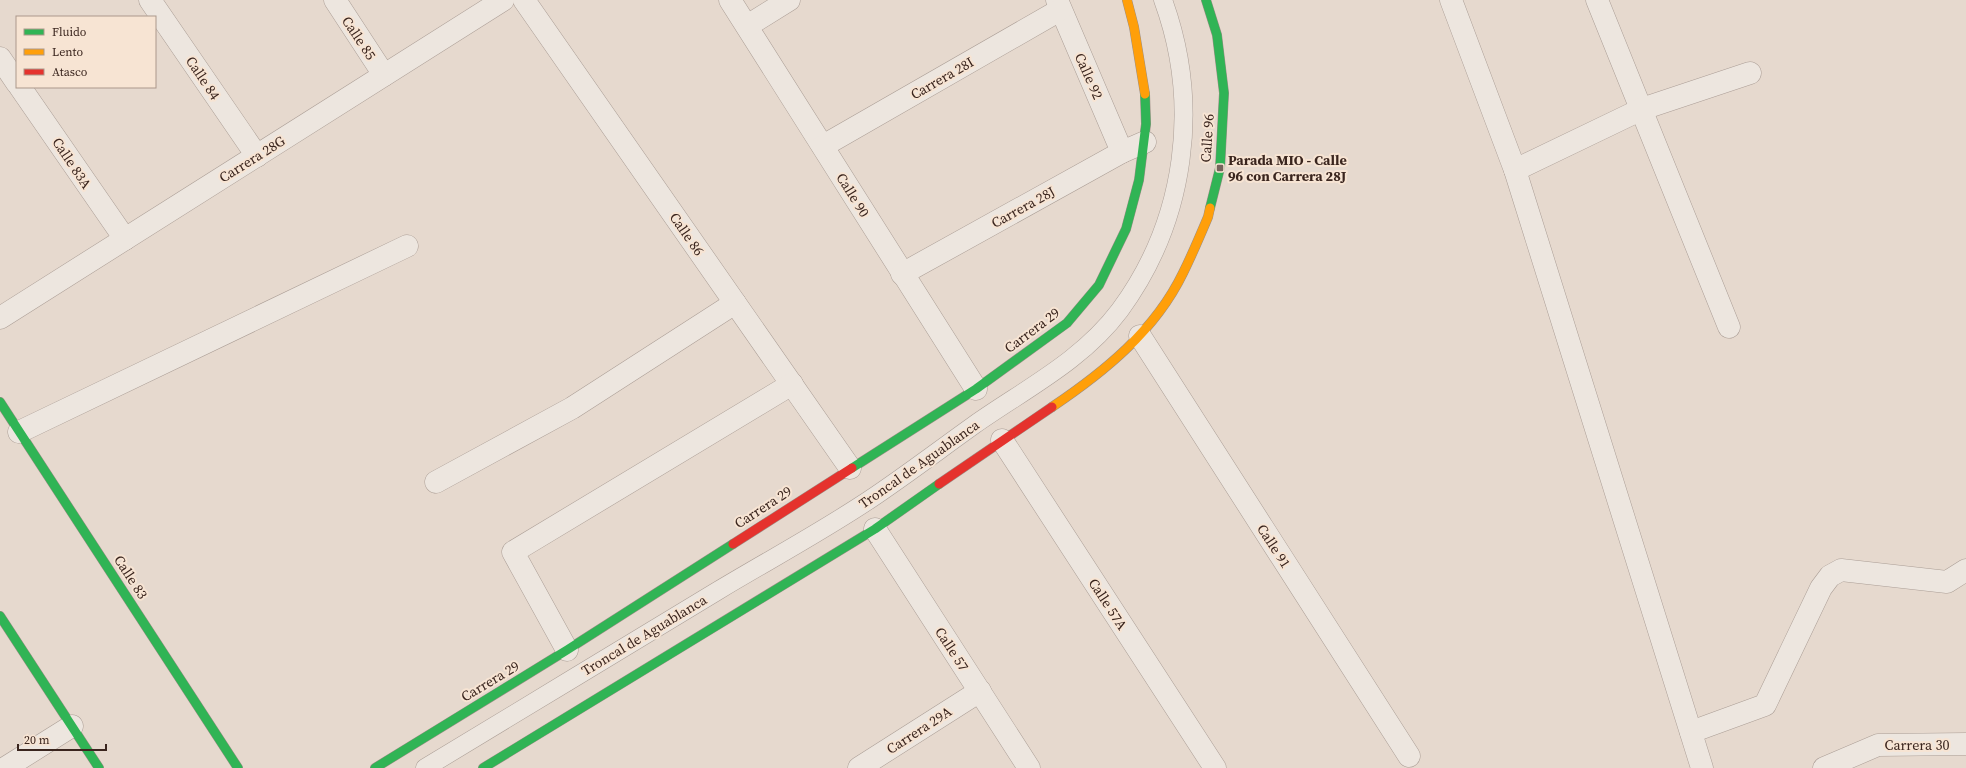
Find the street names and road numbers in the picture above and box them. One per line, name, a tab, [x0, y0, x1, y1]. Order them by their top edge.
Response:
street label: Calle 85	[337, 12, 381, 64]
street label: Calle 92	[1070, 50, 1108, 102]
street label: Calle 84	[181, 52, 225, 104]
street label: Carrera 28I	[907, 52, 977, 104]
street label: Calle 96	[1195, 113, 1219, 163]
street label: Carrera 28G	[215, 131, 289, 187]
street label: Calle 83A	[47, 133, 97, 193]
street label: Calle 90	[832, 169, 874, 221]
street label: Carrera 28J	[987, 181, 1059, 233]
street label: Calle 86	[665, 208, 709, 260]
street label: Carrera 29	[1000, 302, 1064, 358]
street label: Troncal de Aguablanca	[855, 414, 984, 513]
street label: Carrera 29	[730, 481, 796, 533]
street label: Calle 91	[1252, 520, 1296, 572]
street label: Calle 83	[109, 551, 153, 603]
street label: Calle 57A	[1084, 574, 1133, 634]
street label: Troncal de Aguablanca	[578, 589, 711, 680]
street label: Calle 57	[930, 623, 974, 675]
street label: Carrera 29	[457, 656, 523, 706]
street label: Carrera 29A	[882, 701, 956, 759]
street label: Carrera 30	[1885, 735, 1949, 755]

